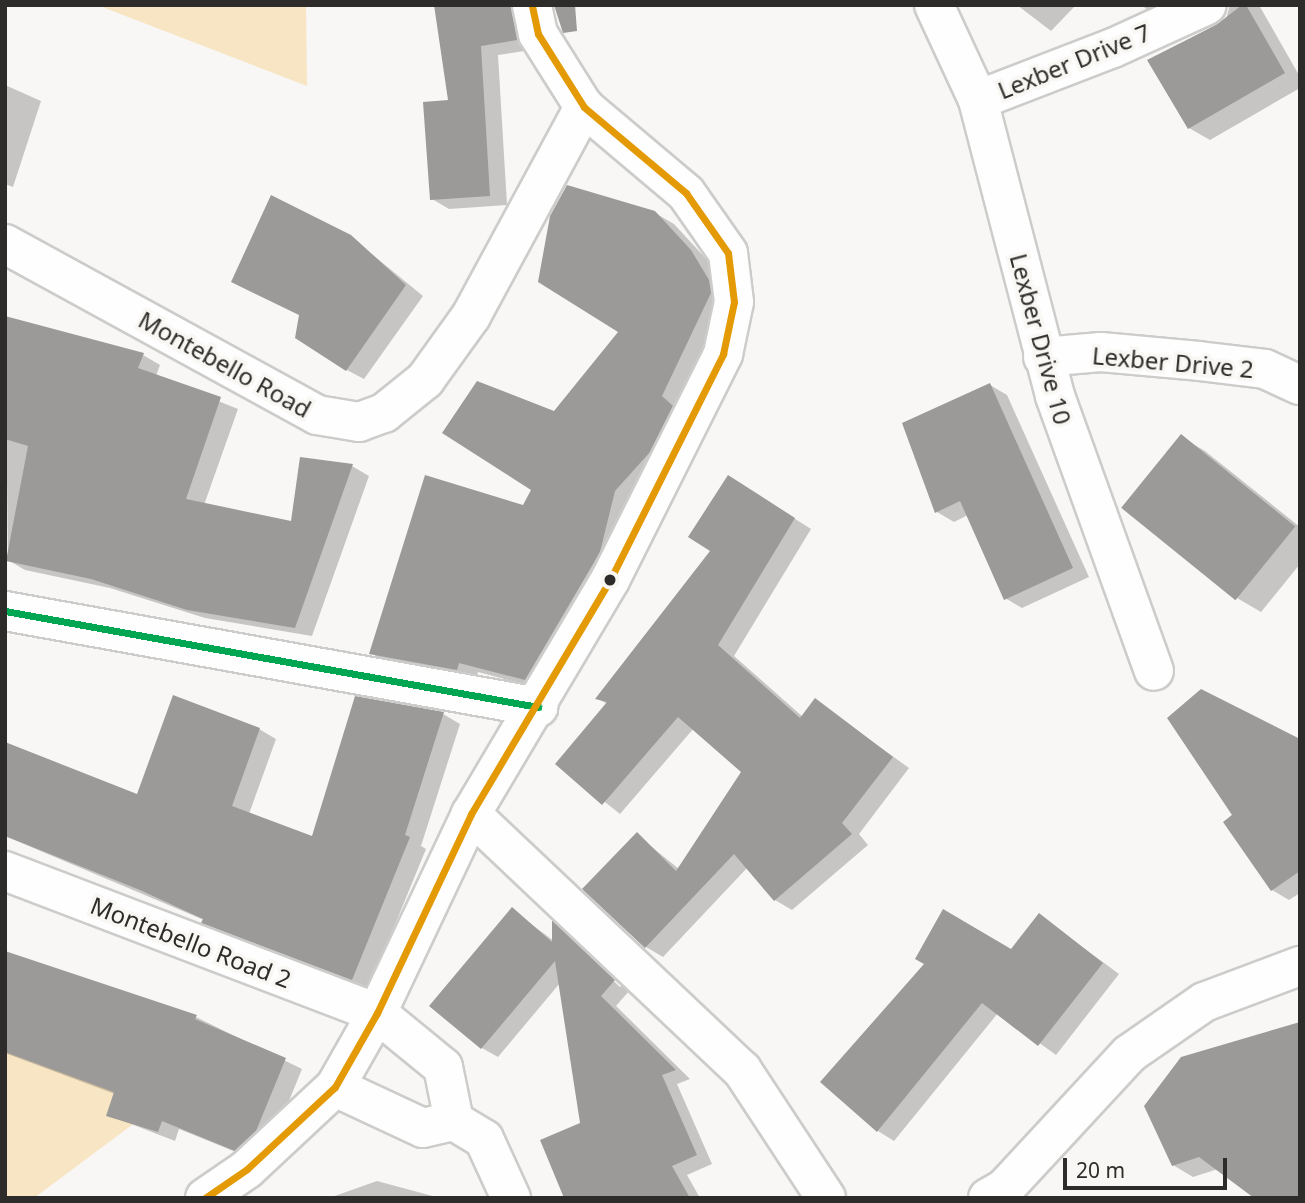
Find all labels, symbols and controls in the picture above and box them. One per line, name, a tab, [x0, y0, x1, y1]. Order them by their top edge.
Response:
street label: Lexber Drive 7	[993, 17, 1155, 105]
street label: Lexber Drive 10	[1004, 250, 1078, 428]
street label: Montebello Road	[134, 305, 316, 423]
street label: Lexber Drive 2	[1091, 341, 1255, 383]
unlabelled marker	[603, 573, 617, 587]
street label: Montebello Road 2	[87, 890, 295, 994]
scale bar	[1067, 1144, 1232, 1188]
text: 20 m	[1076, 1156, 1125, 1184]

